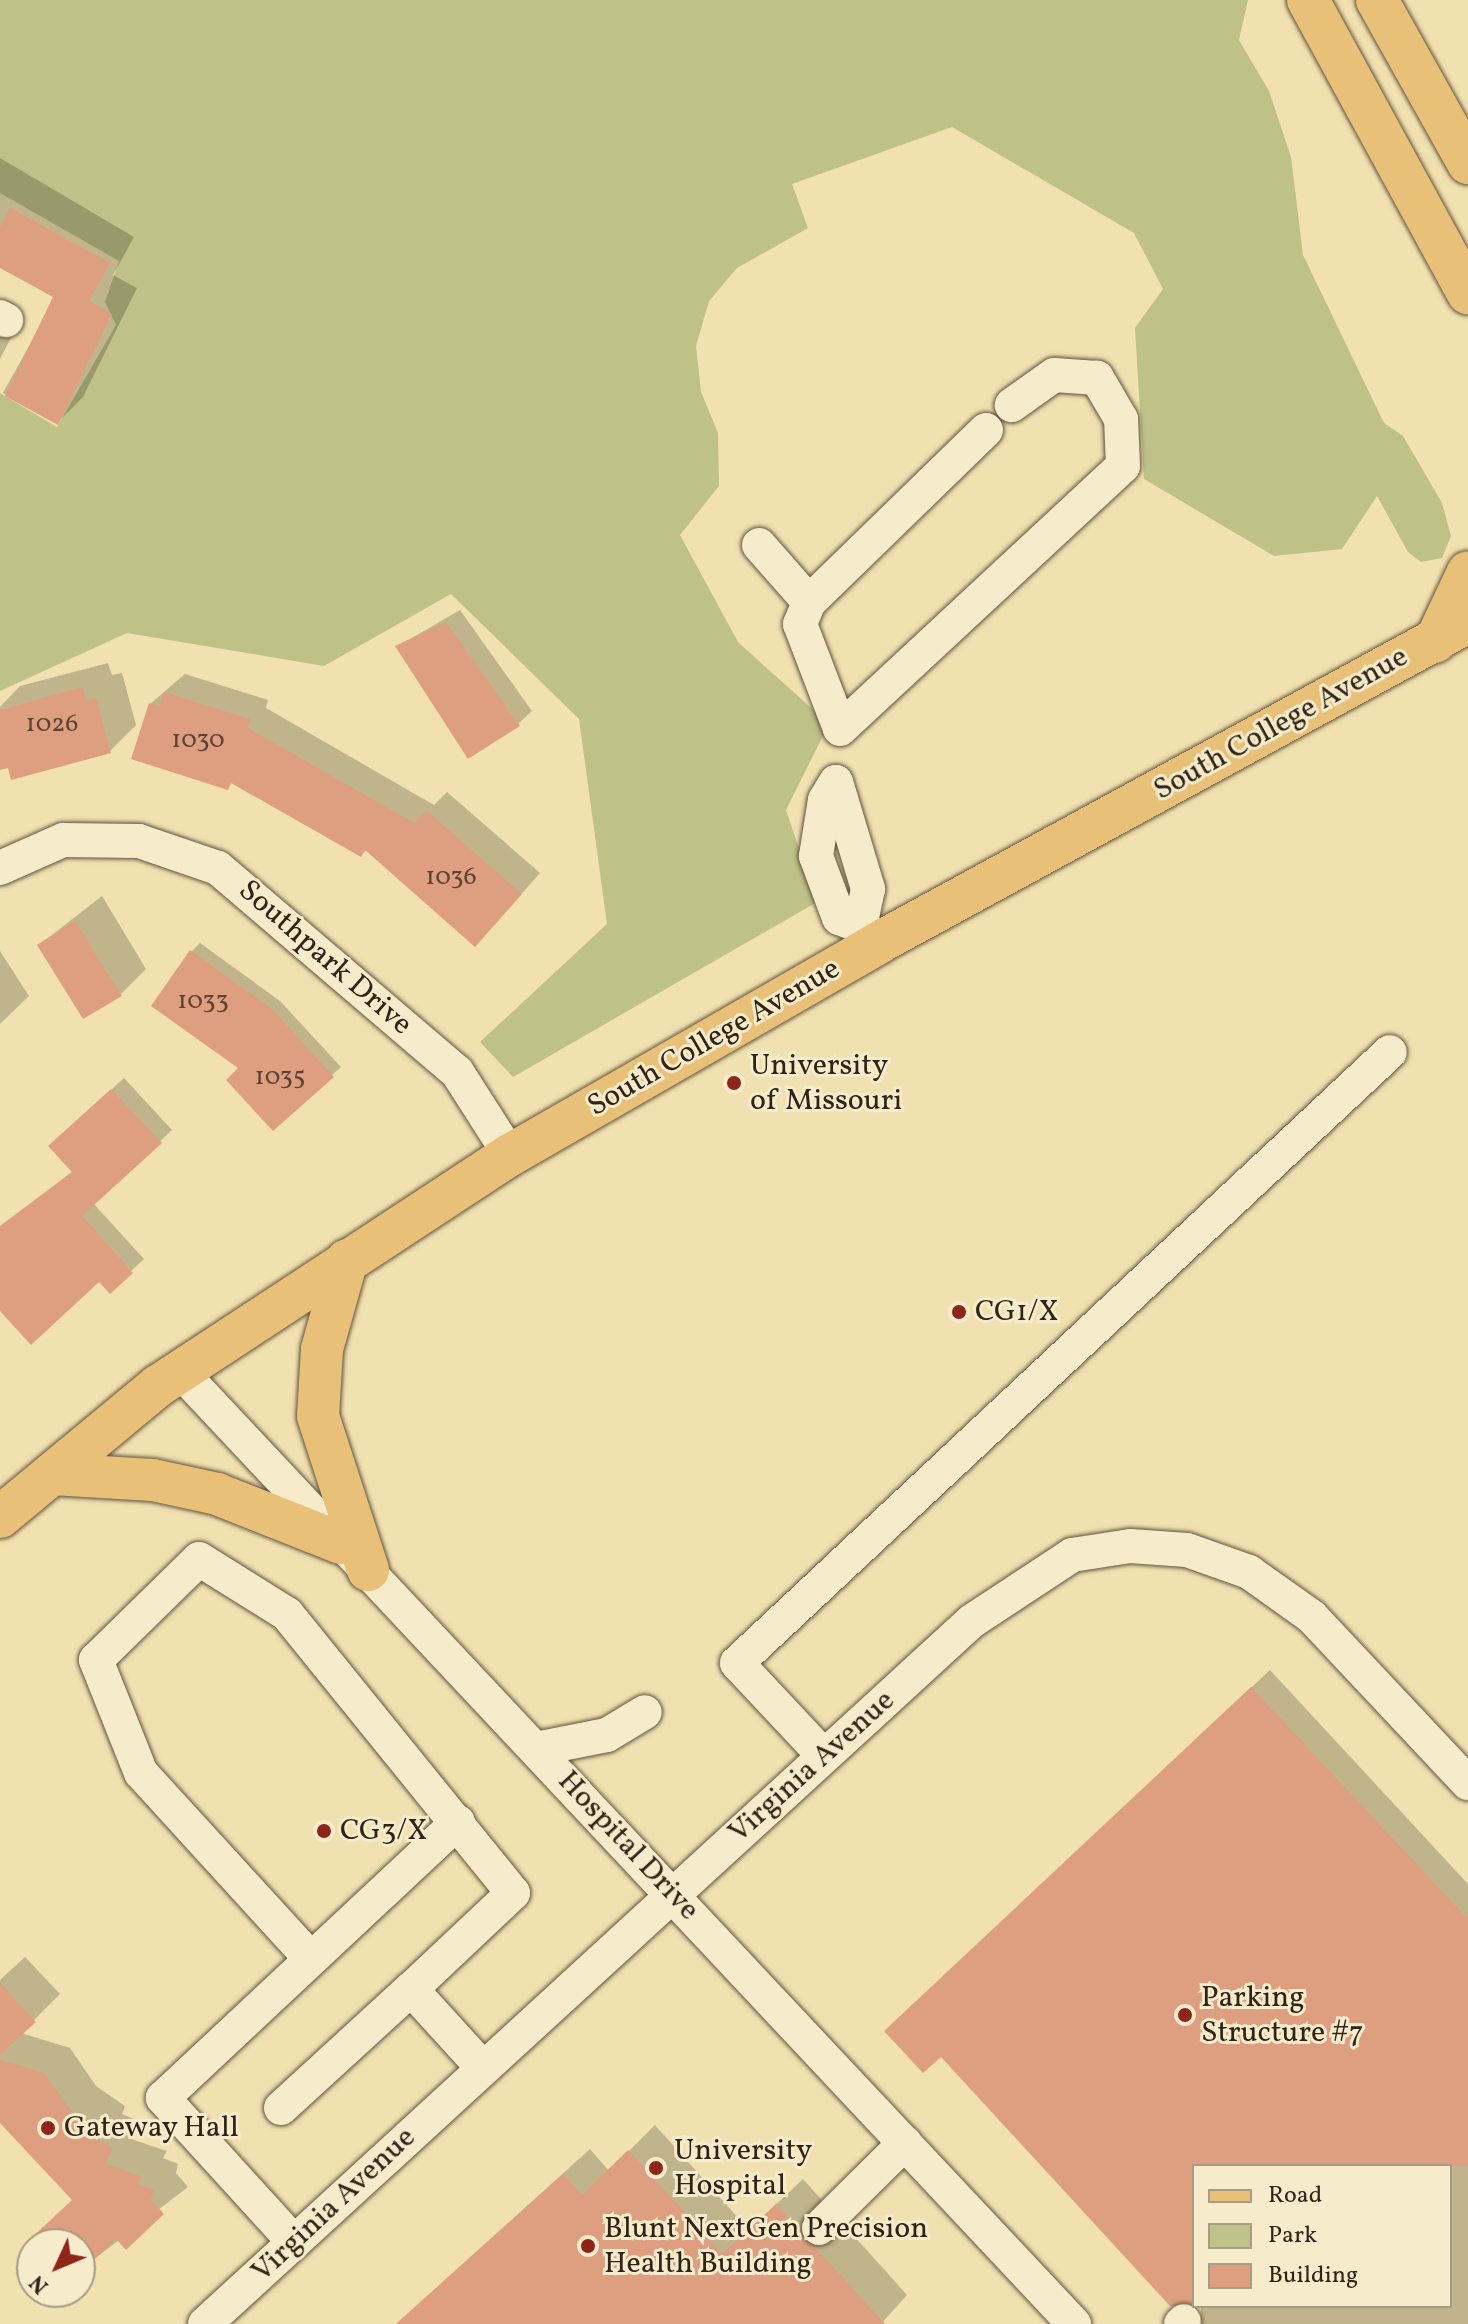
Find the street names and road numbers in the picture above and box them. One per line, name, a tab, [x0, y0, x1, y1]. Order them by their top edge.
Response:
street label: South College Avenue	[1148, 639, 1414, 809]
street label: Southpark Drive	[231, 873, 419, 1043]
street label: South College Avenue	[582, 951, 846, 1125]
street label: Virginia Avenue	[722, 1683, 902, 1851]
street label: Hospital Drive	[550, 1764, 706, 1928]
street label: Virginia Avenue	[245, 2120, 423, 2290]

